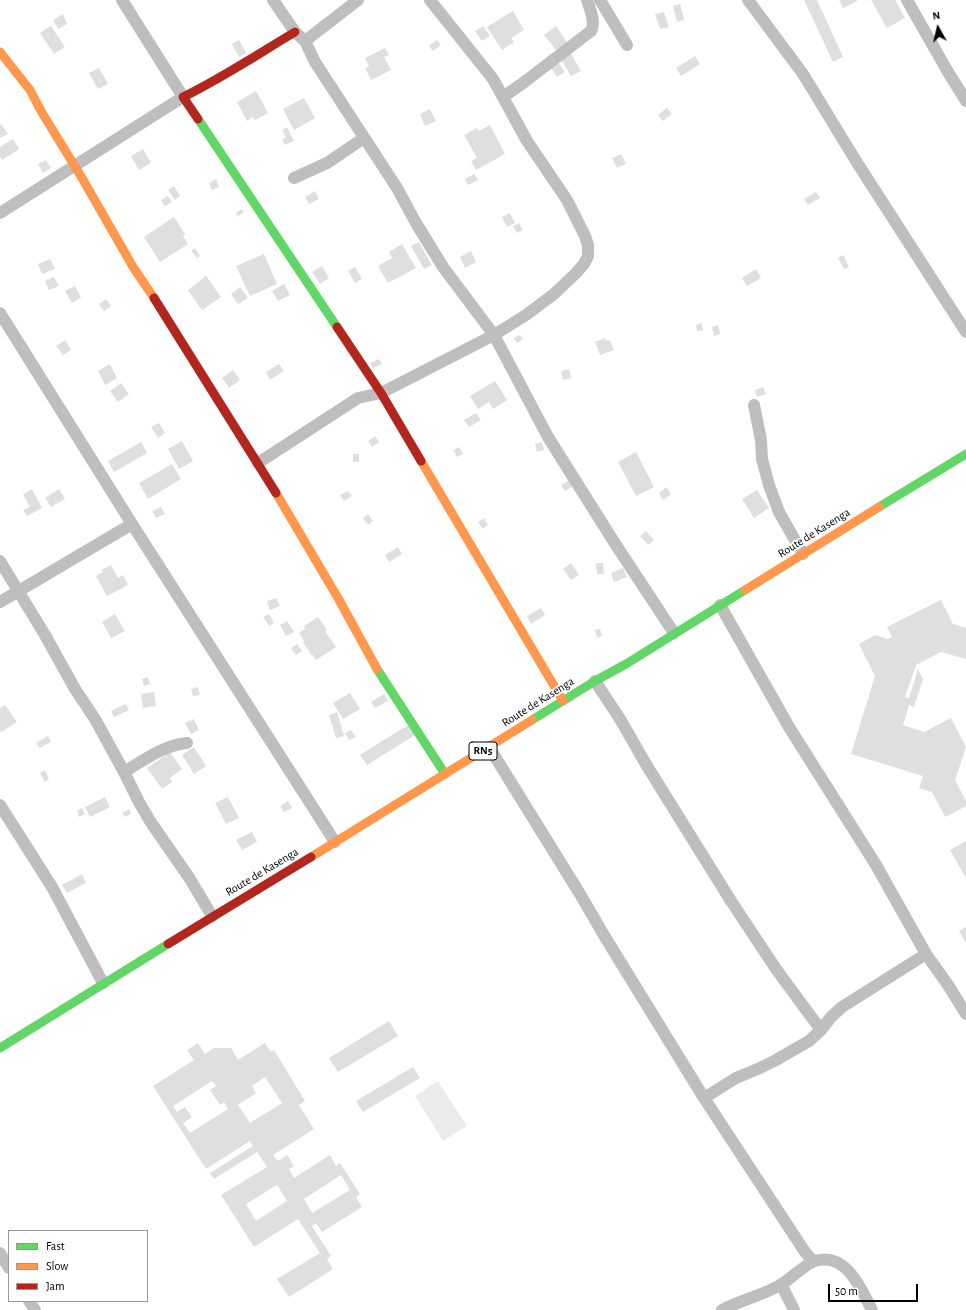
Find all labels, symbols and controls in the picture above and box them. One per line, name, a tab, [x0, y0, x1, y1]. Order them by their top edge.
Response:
north arrow	[918, 8, 958, 48]
text: N	[932, 10, 941, 22]
street label: Route de Kasenga	[775, 505, 853, 561]
street label: Route de Kasenga	[499, 674, 577, 730]
road number: RN5	[469, 742, 497, 760]
street label: Route de Kasenga	[223, 845, 301, 899]
legend	[8, 1230, 148, 1302]
text: Fast	[46, 1240, 65, 1252]
text: Slow	[46, 1260, 68, 1272]
scale bar	[830, 1276, 920, 1302]
text: Jam	[46, 1280, 65, 1292]
text: 50 m	[835, 1285, 858, 1297]

